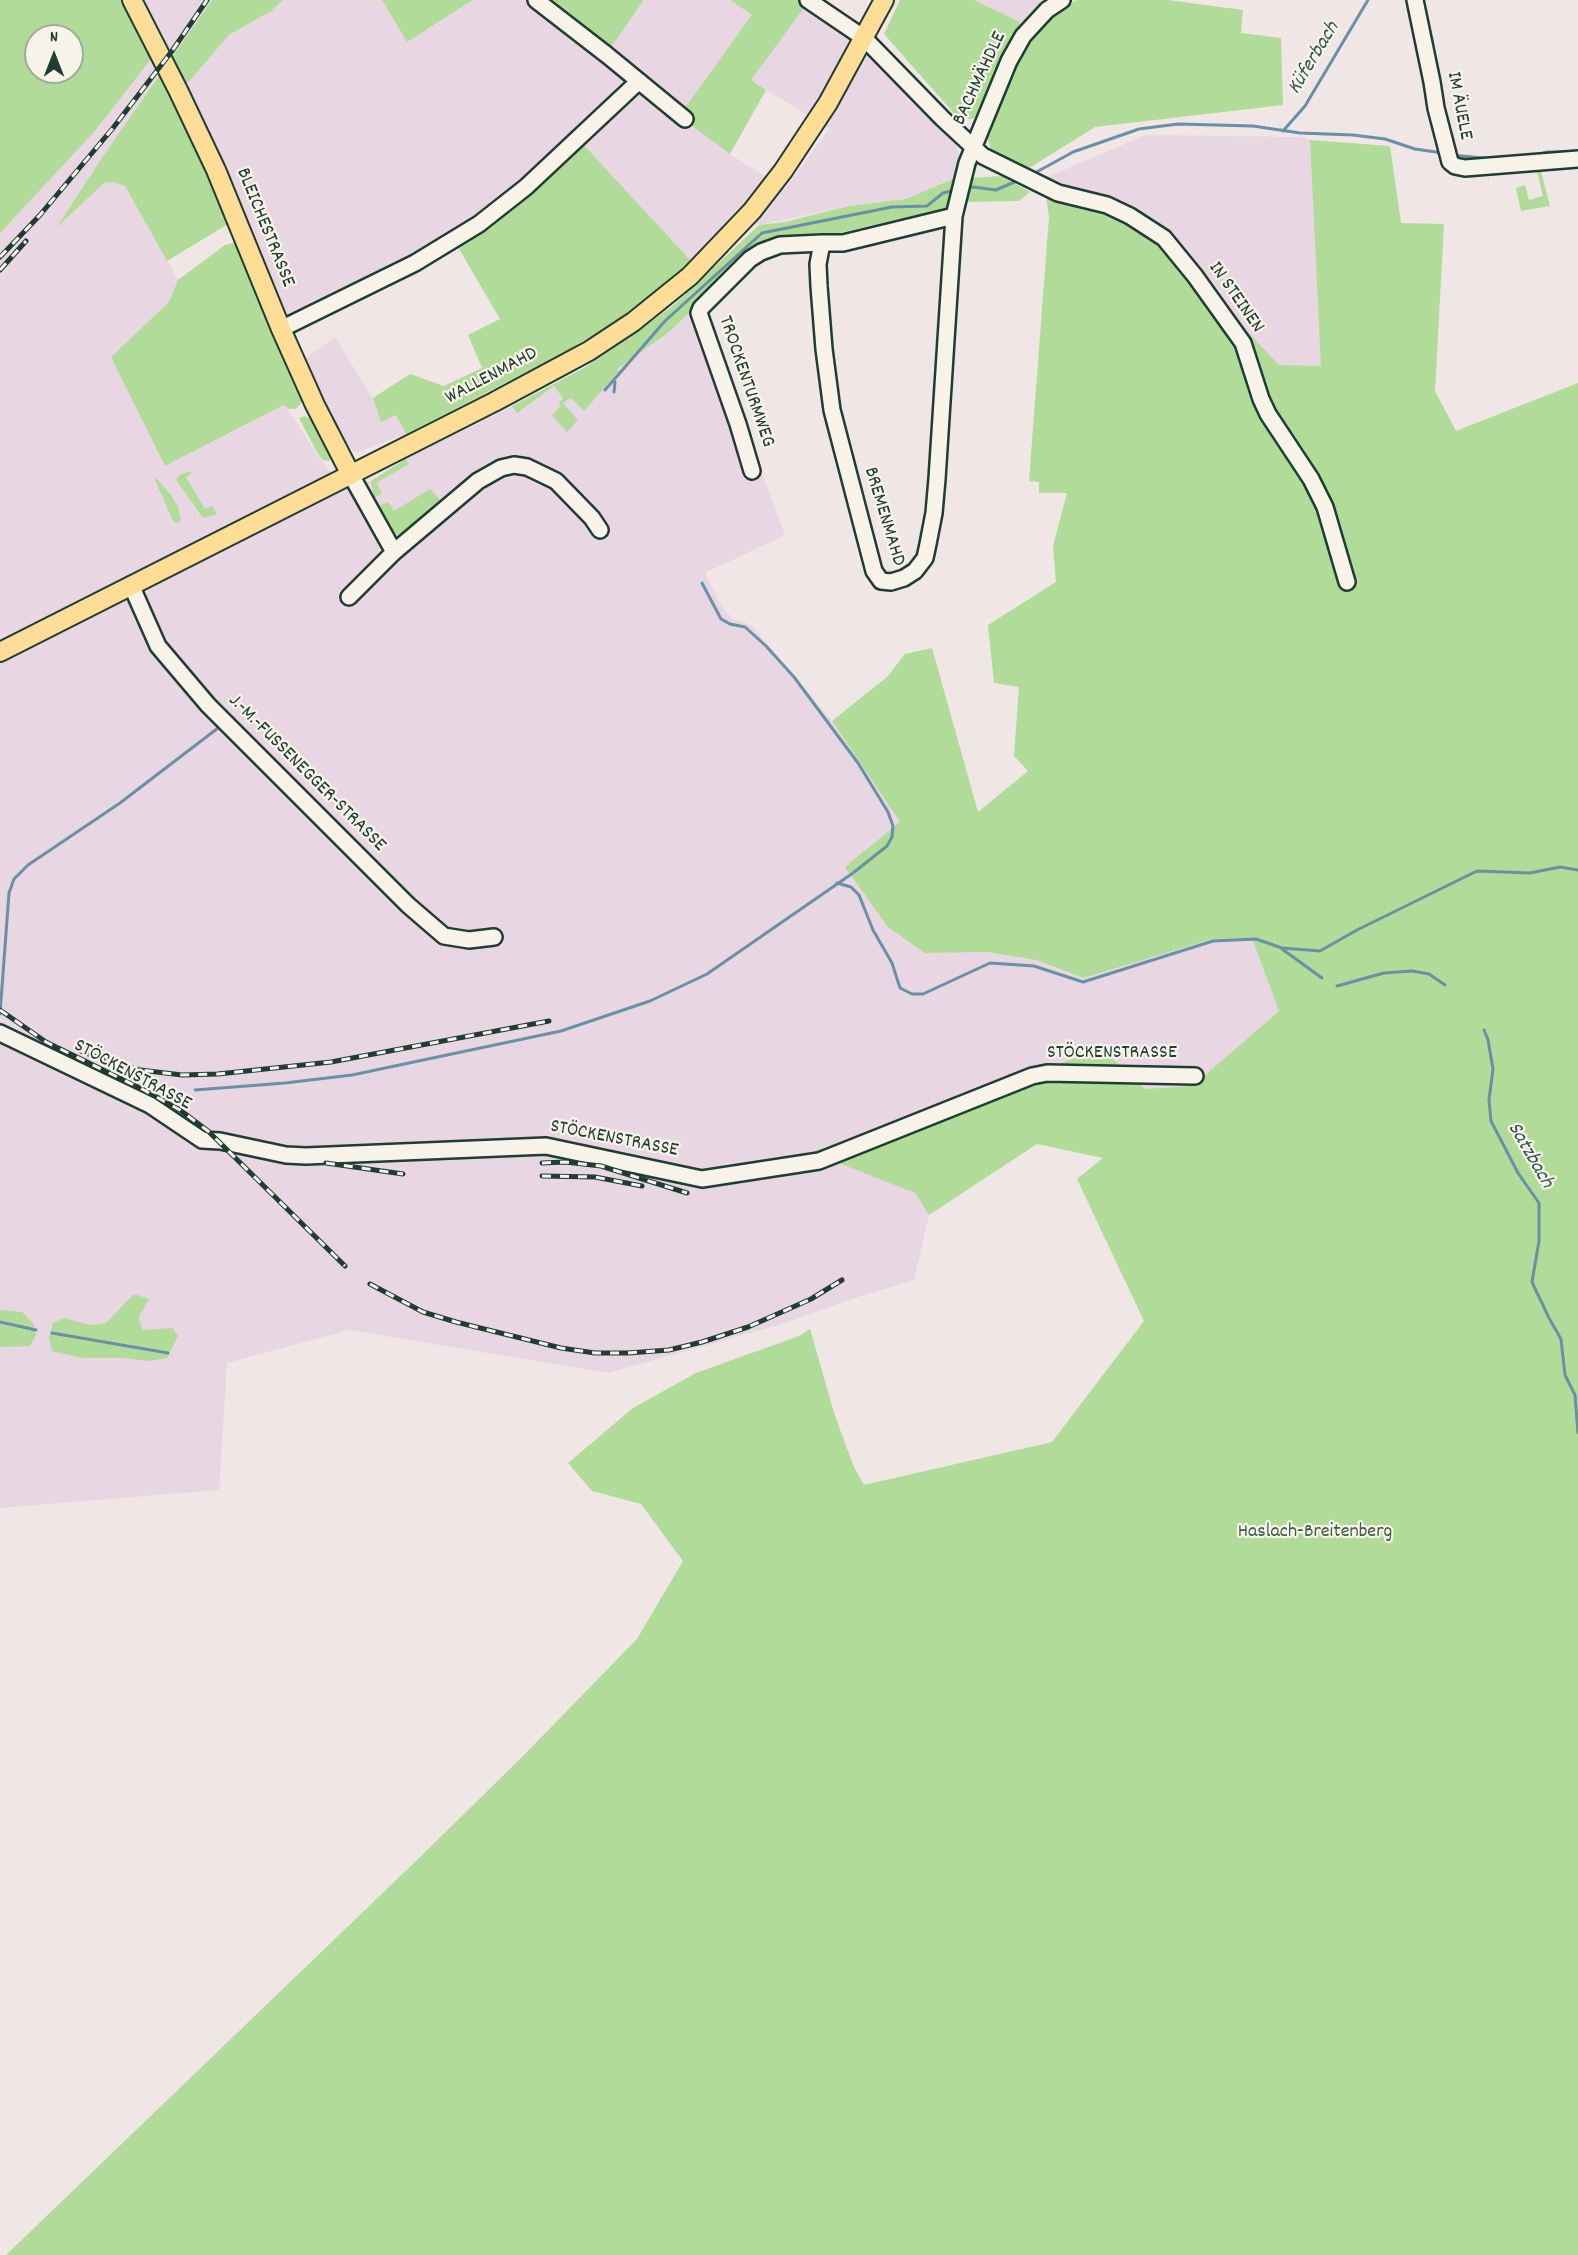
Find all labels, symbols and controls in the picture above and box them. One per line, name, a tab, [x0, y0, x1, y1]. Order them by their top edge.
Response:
water label: Küferbach	[1284, 18, 1346, 100]
north arrow	[24, 24, 84, 84]
text: N	[50, 26, 58, 49]
street label: BACHMÄHDLE	[949, 28, 1013, 130]
street label: IM ÄUELE	[1440, 70, 1476, 142]
street label: BLEICHESTRASSE	[229, 165, 299, 291]
street label: IN STEINEN	[1202, 258, 1268, 338]
street label: TROCKENTURMWEG	[711, 313, 779, 451]
street label: WALLENMAHD	[442, 343, 542, 411]
street label: BREMENMAHD	[857, 465, 909, 569]
street label: J.-M.-FUSSENEGGER-STRASSE	[222, 690, 390, 858]
street label: STÖCKENSTRASSE	[69, 1035, 195, 1117]
street label: STÖCKENSTRASSE	[1047, 1042, 1177, 1066]
street label: STÖCKENSTRASSE	[548, 1116, 680, 1164]
water label: Satzbach	[1500, 1119, 1558, 1193]
park label: Haslach-Breitenberg	[1238, 1521, 1392, 1545]

